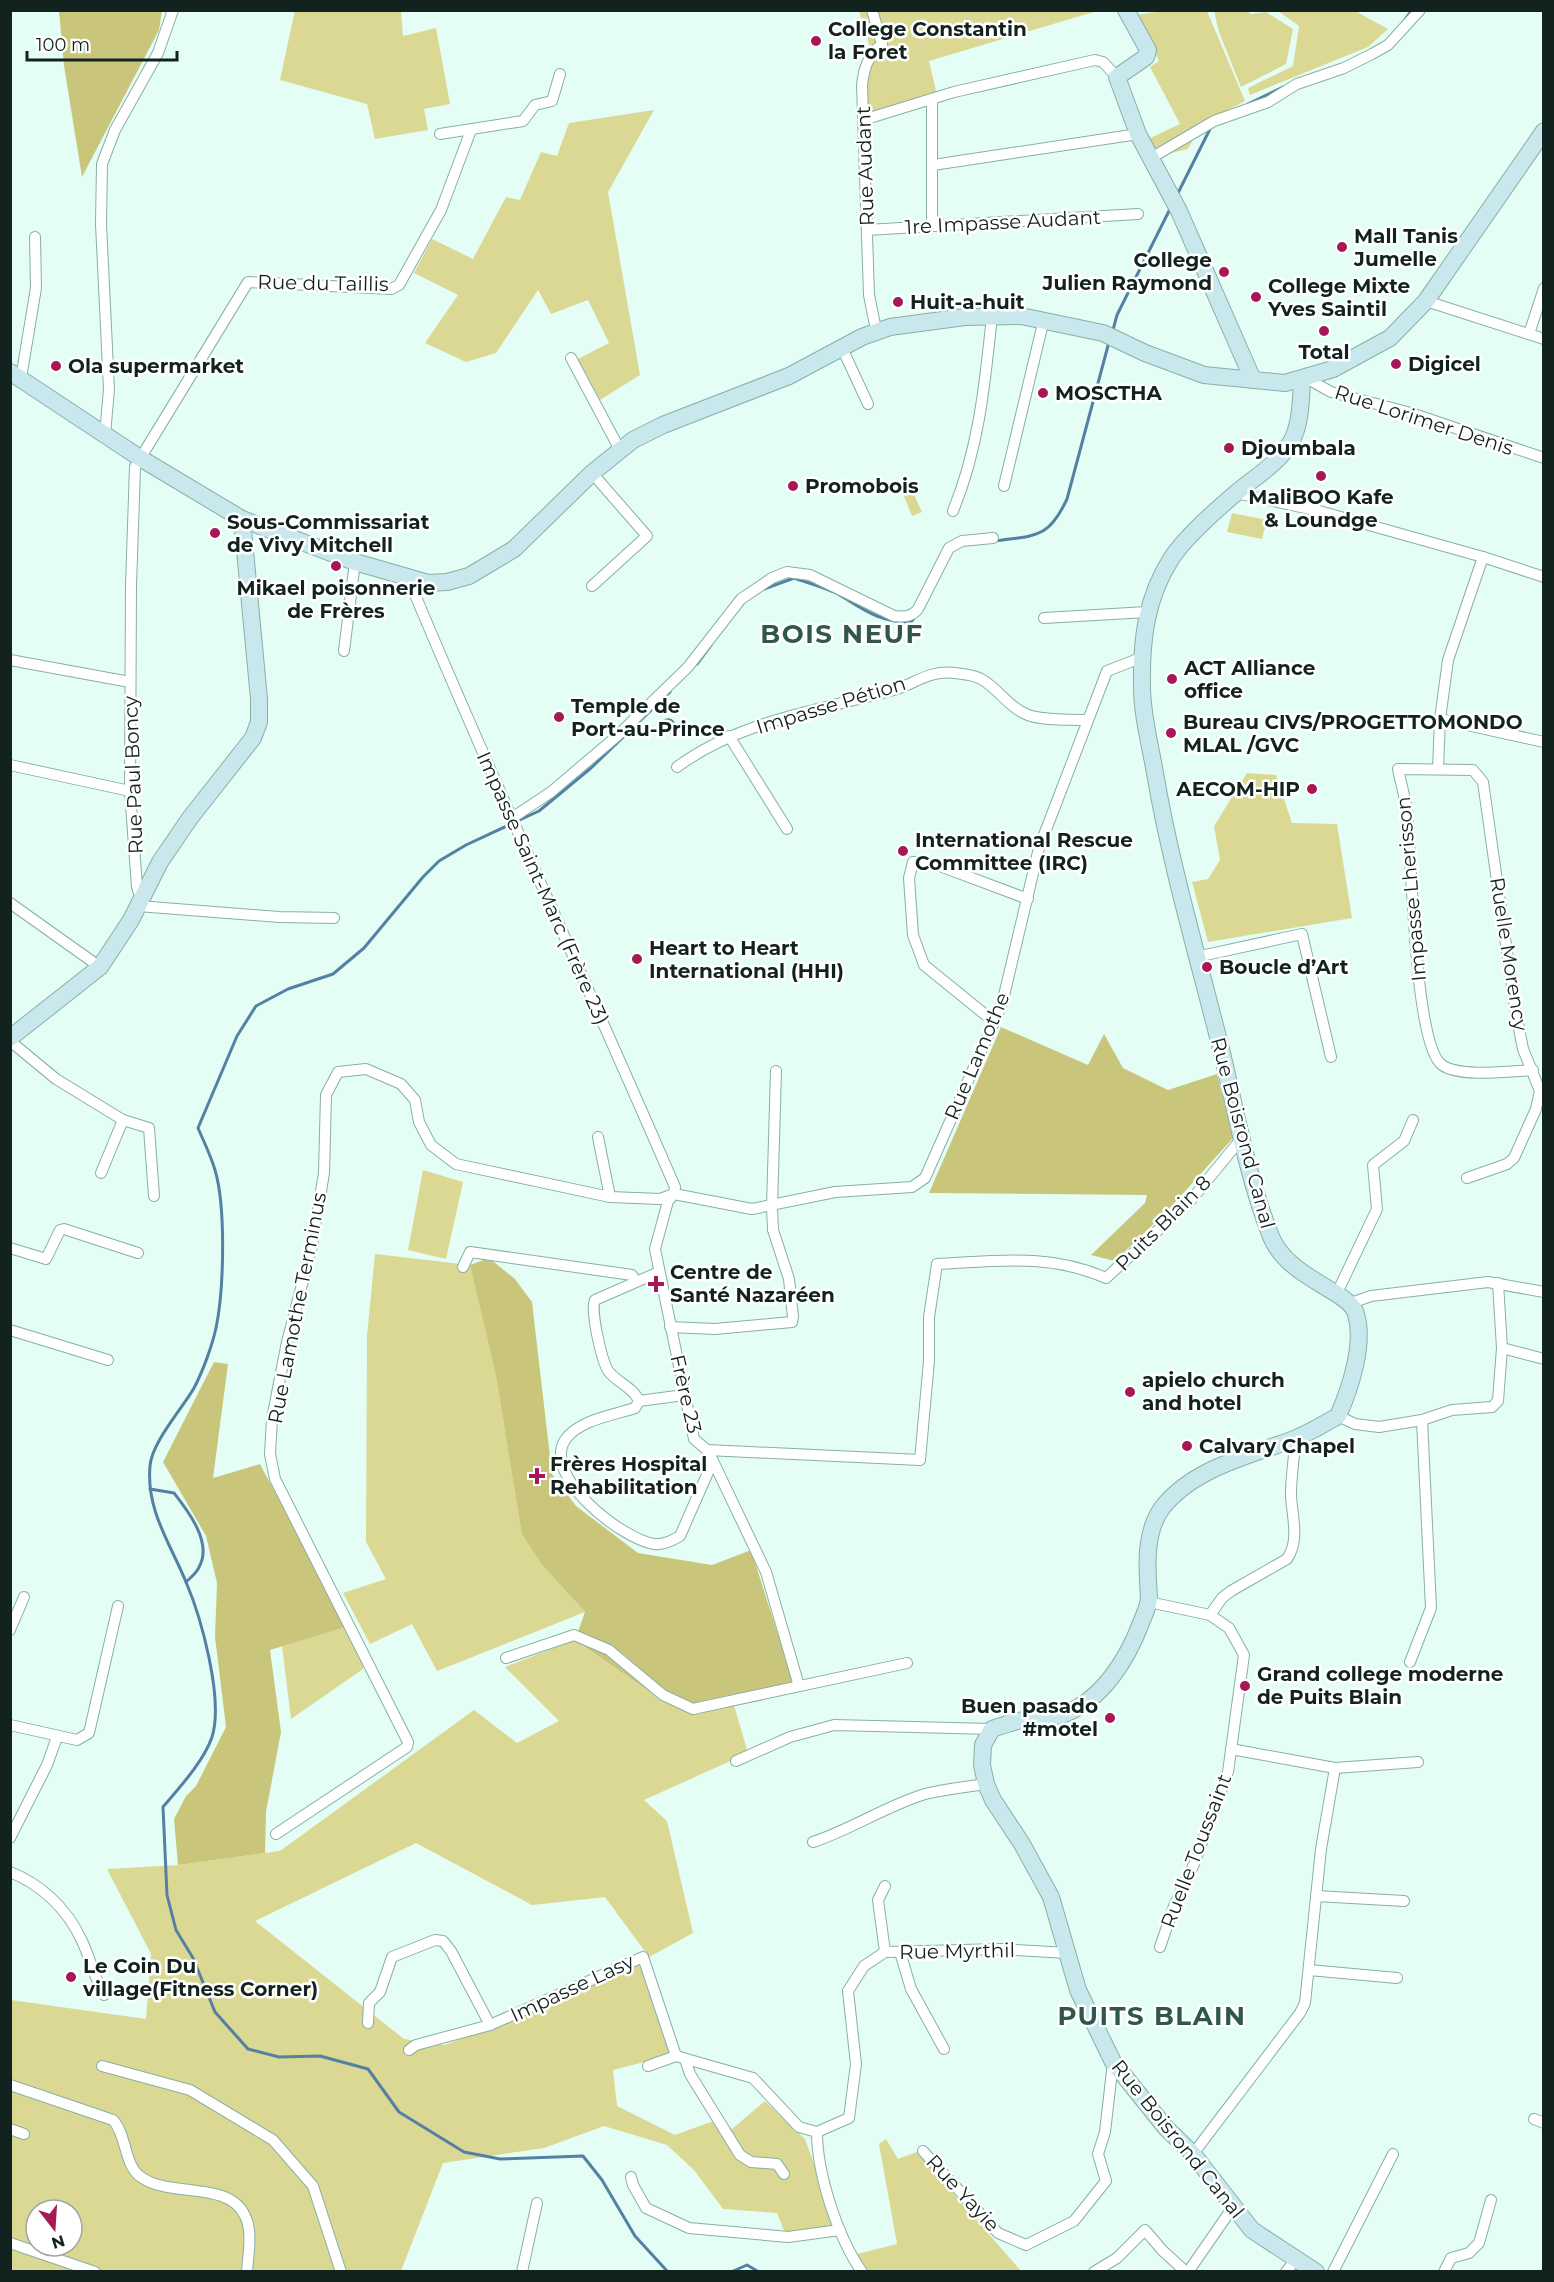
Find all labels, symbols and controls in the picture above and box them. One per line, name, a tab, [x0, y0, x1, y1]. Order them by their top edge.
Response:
place label: College Constantin la Foret	[828, 17, 1027, 64]
scale bar	[27, 24, 177, 62]
text: 100 m	[36, 34, 90, 56]
marker: College Constantin la Foret	[809, 34, 823, 48]
street label: Rue Audant	[851, 106, 879, 226]
street label: 1re Impasse Audant	[904, 205, 1102, 239]
place label: Mall Tanis Jumelle	[1353, 224, 1458, 271]
marker: Mall Tanis Jumelle	[1335, 240, 1349, 254]
place label: College Julien Raymond	[1042, 248, 1212, 295]
marker: College Julien Raymond	[1217, 265, 1231, 279]
street label: Rue du Taillis	[257, 270, 389, 296]
place label: College Mixte Yves Saintil	[1267, 274, 1410, 321]
place label: Huit-a-huit	[910, 290, 1025, 314]
marker: College Mixte Yves Saintil	[1249, 290, 1263, 304]
marker: Huit-a-huit	[891, 295, 905, 309]
marker: Total	[1317, 324, 1331, 338]
place label: Total	[1298, 340, 1350, 364]
place label: Digicel	[1408, 352, 1481, 376]
place label: Ola supermarket	[68, 354, 244, 378]
marker: Digicel	[1389, 357, 1403, 371]
marker: Ola supermarket	[49, 359, 63, 373]
street label: Rue Lorimer Denis	[1332, 380, 1517, 460]
place label: MOSCTHA	[1055, 381, 1162, 405]
marker: MOSCTHA	[1036, 386, 1050, 400]
place label: Djoumbala	[1241, 436, 1356, 460]
marker: Djoumbala	[1222, 441, 1236, 455]
marker: MaliBOO Kafe & Loundge	[1314, 469, 1328, 483]
place label: Promobois	[805, 474, 919, 498]
marker: Promobois	[786, 479, 800, 493]
place label: MaliBOO Kafe & Loundge	[1248, 485, 1394, 532]
place label: Sous-Commissariat de Vivy Mitchell	[227, 510, 430, 557]
marker: Sous-Commissariat de Vivy Mitchell	[208, 526, 222, 540]
marker: Mikael poisonnerie de Frères	[329, 559, 343, 573]
place label: Mikael poisonnerie de Frères	[237, 576, 435, 623]
district label: BOIS NEUF	[760, 618, 924, 650]
place label: ACT Alliance office	[1183, 656, 1315, 703]
street label: Impasse Pétion	[753, 671, 909, 739]
marker: ACT Alliance office	[1165, 672, 1179, 686]
place label: Temple de Port-au-Prince	[571, 694, 725, 741]
street label: Rue Paul Boncy	[118, 695, 148, 855]
marker: Temple de Port-au-Prince	[552, 710, 566, 724]
place label: Bureau CIVS/PROGETTOMONDO MLAL /GVC	[1183, 710, 1523, 757]
marker: Bureau CIVS/PROGETTOMONDO MLAL /GVC	[1164, 726, 1178, 740]
street label: Impasse Saint-Marc (Frère 23)	[472, 748, 614, 1028]
place label: AECOM-HIP	[1175, 777, 1300, 801]
marker: AECOM-HIP	[1305, 782, 1319, 796]
street label: Impasse Lherisson	[1391, 796, 1431, 982]
place label: International Rescue Committee (IRC)	[915, 828, 1133, 875]
marker: International Rescue Committee (IRC)	[896, 844, 910, 858]
street label: Ruelle Morency	[1485, 876, 1533, 1033]
place label: Heart to Heart International (HHI)	[649, 936, 844, 983]
marker: Heart to Heart International (HHI)	[630, 952, 644, 966]
place label: Boucle d’Art	[1219, 955, 1349, 979]
marker: Boucle d’Art	[1200, 960, 1214, 974]
street label: Rue Lamothe	[939, 989, 1015, 1123]
street label: Rue Boisrond Canal	[1206, 1035, 1280, 1231]
street label: Puits Blain 8	[1110, 1170, 1216, 1276]
street label: Rue Lamothe Terminus	[263, 1190, 331, 1426]
place label: Centre de Santé Nazaréen	[670, 1260, 835, 1307]
marker: Centre de Santé Nazaréen	[647, 1275, 665, 1293]
street label: Frère 23	[665, 1352, 707, 1436]
place label: apielo church and hotel	[1142, 1368, 1285, 1415]
marker: apielo church and hotel	[1123, 1385, 1137, 1399]
place label: Calvary Chapel	[1199, 1434, 1355, 1458]
marker: Calvary Chapel	[1180, 1439, 1194, 1453]
place label: Frères Hospital Rehabilitation	[550, 1452, 707, 1499]
marker: Frères Hospital Rehabilitation	[528, 1467, 546, 1485]
place label: Grand college moderne de Puits Blain	[1257, 1662, 1503, 1709]
marker: Grand college moderne de Puits Blain	[1238, 1679, 1252, 1693]
place label: Buen pasado #motel	[961, 1694, 1098, 1741]
marker: Buen pasado #motel	[1103, 1711, 1117, 1725]
street label: Ruelle Toussaint	[1156, 1771, 1236, 1931]
street label: Rue Myrthil	[899, 1938, 1015, 1964]
street label: Impasse Lasy	[506, 1949, 638, 2027]
place label: Le Coin Du village(Fitness Corner)	[82, 1954, 318, 2001]
marker: Le Coin Du village(Fitness Corner)	[64, 1970, 78, 1984]
district label: PUITS BLAIN	[1057, 2000, 1247, 2032]
street label: Rue Boisrond Canal	[1107, 2055, 1249, 2223]
street label: Rue Yayie	[921, 2150, 1005, 2236]
north arrow	[24, 2198, 84, 2258]
text: N	[49, 2231, 67, 2253]

